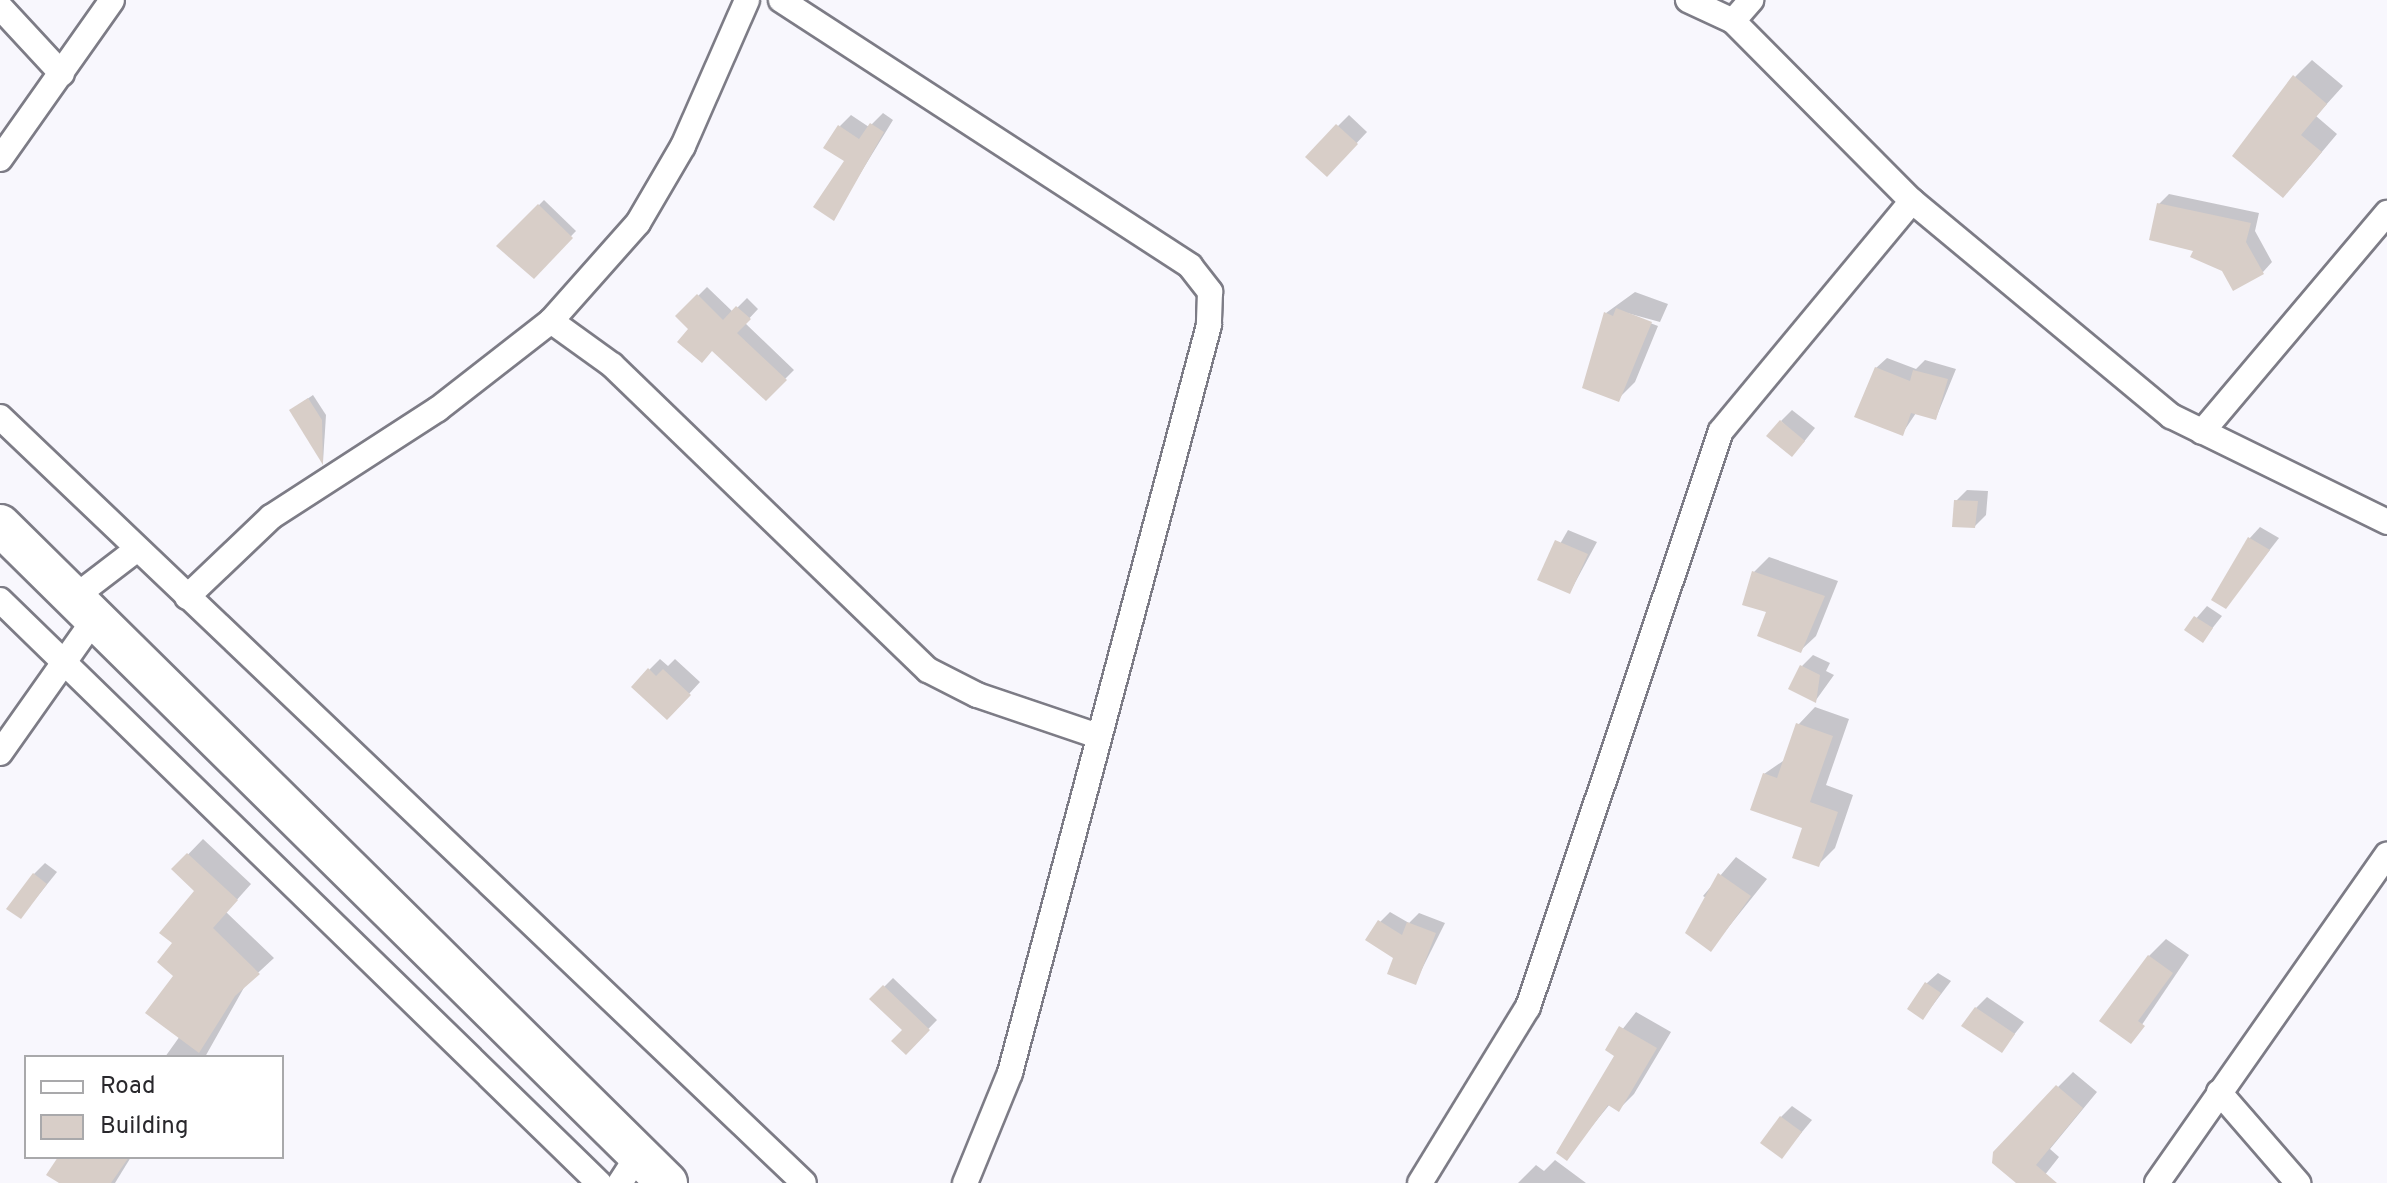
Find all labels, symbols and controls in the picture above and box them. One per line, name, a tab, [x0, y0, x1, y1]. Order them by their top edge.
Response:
legend	[24, 1055, 284, 1159]
text: Road	[100, 1072, 156, 1102]
text: Building	[100, 1112, 189, 1142]

